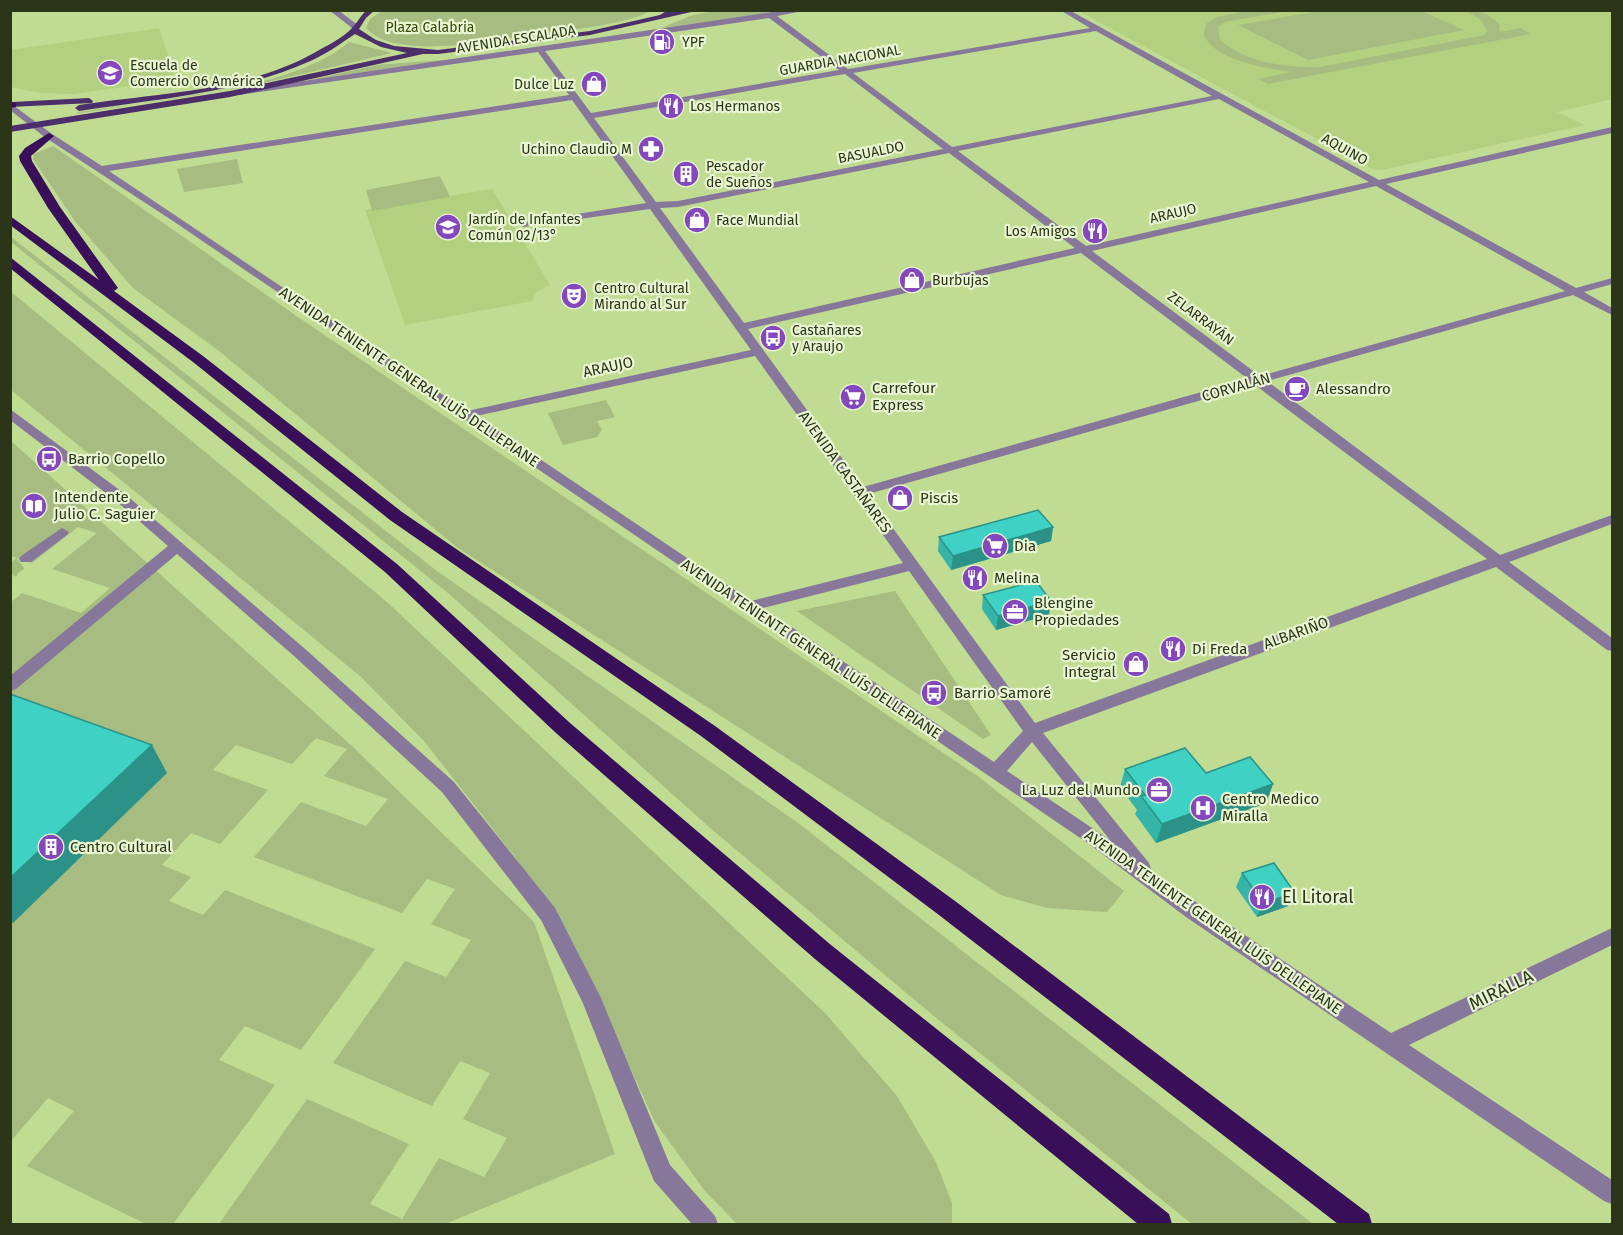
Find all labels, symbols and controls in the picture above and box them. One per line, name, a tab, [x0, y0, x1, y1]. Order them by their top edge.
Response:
park label: Plaza Calabria	[386, 19, 474, 36]
street label: AVENIDA ESCALADA	[455, 22, 577, 57]
fuel station icon: YPF	[647, 27, 677, 57]
place label: YPF	[682, 34, 705, 51]
street label: GUARDIA NACIONAL	[778, 41, 902, 80]
place label: Escuela de Comercio 06 América	[130, 57, 263, 90]
school or university icon: Escuela de Comercio 06 América	[95, 58, 125, 88]
shop icon: Dulce Luz	[579, 69, 609, 99]
place label: Dulce Luz	[514, 76, 574, 93]
restaurant icon: Los Hermanos	[656, 91, 686, 121]
place label: Los Hermanos	[690, 98, 781, 115]
street label: AQUINO	[1319, 130, 1371, 169]
pharmacy icon: Uchino Claudio M	[636, 134, 666, 164]
street label: BASUALDO	[837, 138, 906, 167]
place label: Uchino Claudio M	[521, 141, 632, 158]
place label: Pescador de Sueños	[706, 158, 772, 191]
building icon: Pescador de Sueños	[671, 159, 701, 189]
street label: ARAUJO	[1148, 200, 1198, 227]
shop icon: Face Mundial	[682, 205, 712, 235]
place label: Jardín de Infantes Común 02/13°	[468, 211, 581, 244]
school or university icon: Jardín de Infantes Común 02/13°	[433, 212, 463, 242]
place label: Face Mundial	[716, 212, 799, 229]
restaurant icon: Los Amigos	[1080, 216, 1110, 246]
place label: Los Amigos	[1005, 223, 1076, 240]
shop icon: Burbujas	[897, 265, 927, 295]
place label: Burbujas	[932, 272, 989, 289]
place label: Centro Cultural Mirando al Sur	[594, 280, 689, 313]
theatre icon: Centro Cultural Mirando al Sur	[559, 281, 589, 311]
street label: AVENIDA TENIENTE GENERAL LUÍS DELLEPIANE	[276, 283, 542, 471]
street label: ZELARRAYÁN	[1164, 287, 1238, 349]
place label: Castañares y Araujo	[792, 322, 862, 355]
bus stop icon: Castañares y Araujo	[758, 323, 788, 353]
street label: ARAUJO	[581, 353, 635, 381]
street label: CORVALÁN	[1200, 369, 1272, 405]
cafe icon: Alessandro	[1282, 374, 1312, 404]
place label: Carrefour Express	[872, 379, 936, 414]
place label: Alessandro	[1316, 380, 1391, 398]
supermarket icon: Carrefour Express	[838, 382, 868, 412]
street label: AVENIDA CASTAÑARES	[795, 408, 895, 536]
bus stop icon: Barrio Copello	[34, 444, 64, 474]
place label: Barrio Copello	[68, 450, 165, 468]
shop icon: Piscis	[885, 483, 915, 513]
place label: Intendente Julio C. Saguier	[54, 488, 156, 523]
place label: Piscis	[920, 489, 958, 507]
library icon: Intendente Julio C. Saguier	[19, 491, 49, 521]
supermarket icon: Dia	[980, 531, 1010, 561]
place label: Dia	[1014, 537, 1036, 555]
street label: AVENIDA TENIENTE GENERAL LUÍS DELLEPIANE	[678, 555, 944, 743]
restaurant icon: Melina	[960, 563, 990, 593]
place label: Melina	[994, 569, 1039, 587]
place label: Blengine Propiedades	[1034, 594, 1119, 629]
office icon: Blengine Propiedades	[1000, 597, 1030, 627]
street label: ALBARIÑO	[1261, 613, 1331, 653]
restaurant icon: Di Freda	[1158, 634, 1188, 664]
place label: Di Freda	[1192, 640, 1247, 658]
place label: Servicio Integral	[1062, 646, 1117, 681]
shop icon: Servicio Integral	[1121, 649, 1151, 679]
bus stop icon: Barrio Samoré	[919, 678, 949, 708]
place label: Barrio Samoré	[954, 684, 1051, 702]
office icon: La Luz del Mundo	[1144, 775, 1174, 805]
place label: La Luz del Mundo	[1022, 781, 1140, 799]
place label: Centro Medico Miralla	[1222, 790, 1319, 825]
hospital icon: Centro Medico Miralla	[1188, 793, 1218, 823]
street label: AVENIDA TENIENTE GENERAL LUÍS DELLEPIANE	[1081, 826, 1345, 1018]
building icon: Centro Cultural	[36, 832, 66, 862]
place label: Centro Cultural	[70, 838, 172, 856]
restaurant icon: El Litoral	[1247, 882, 1277, 912]
place label: El Litoral	[1282, 886, 1354, 908]
street label: MIRALLA	[1465, 965, 1537, 1015]

